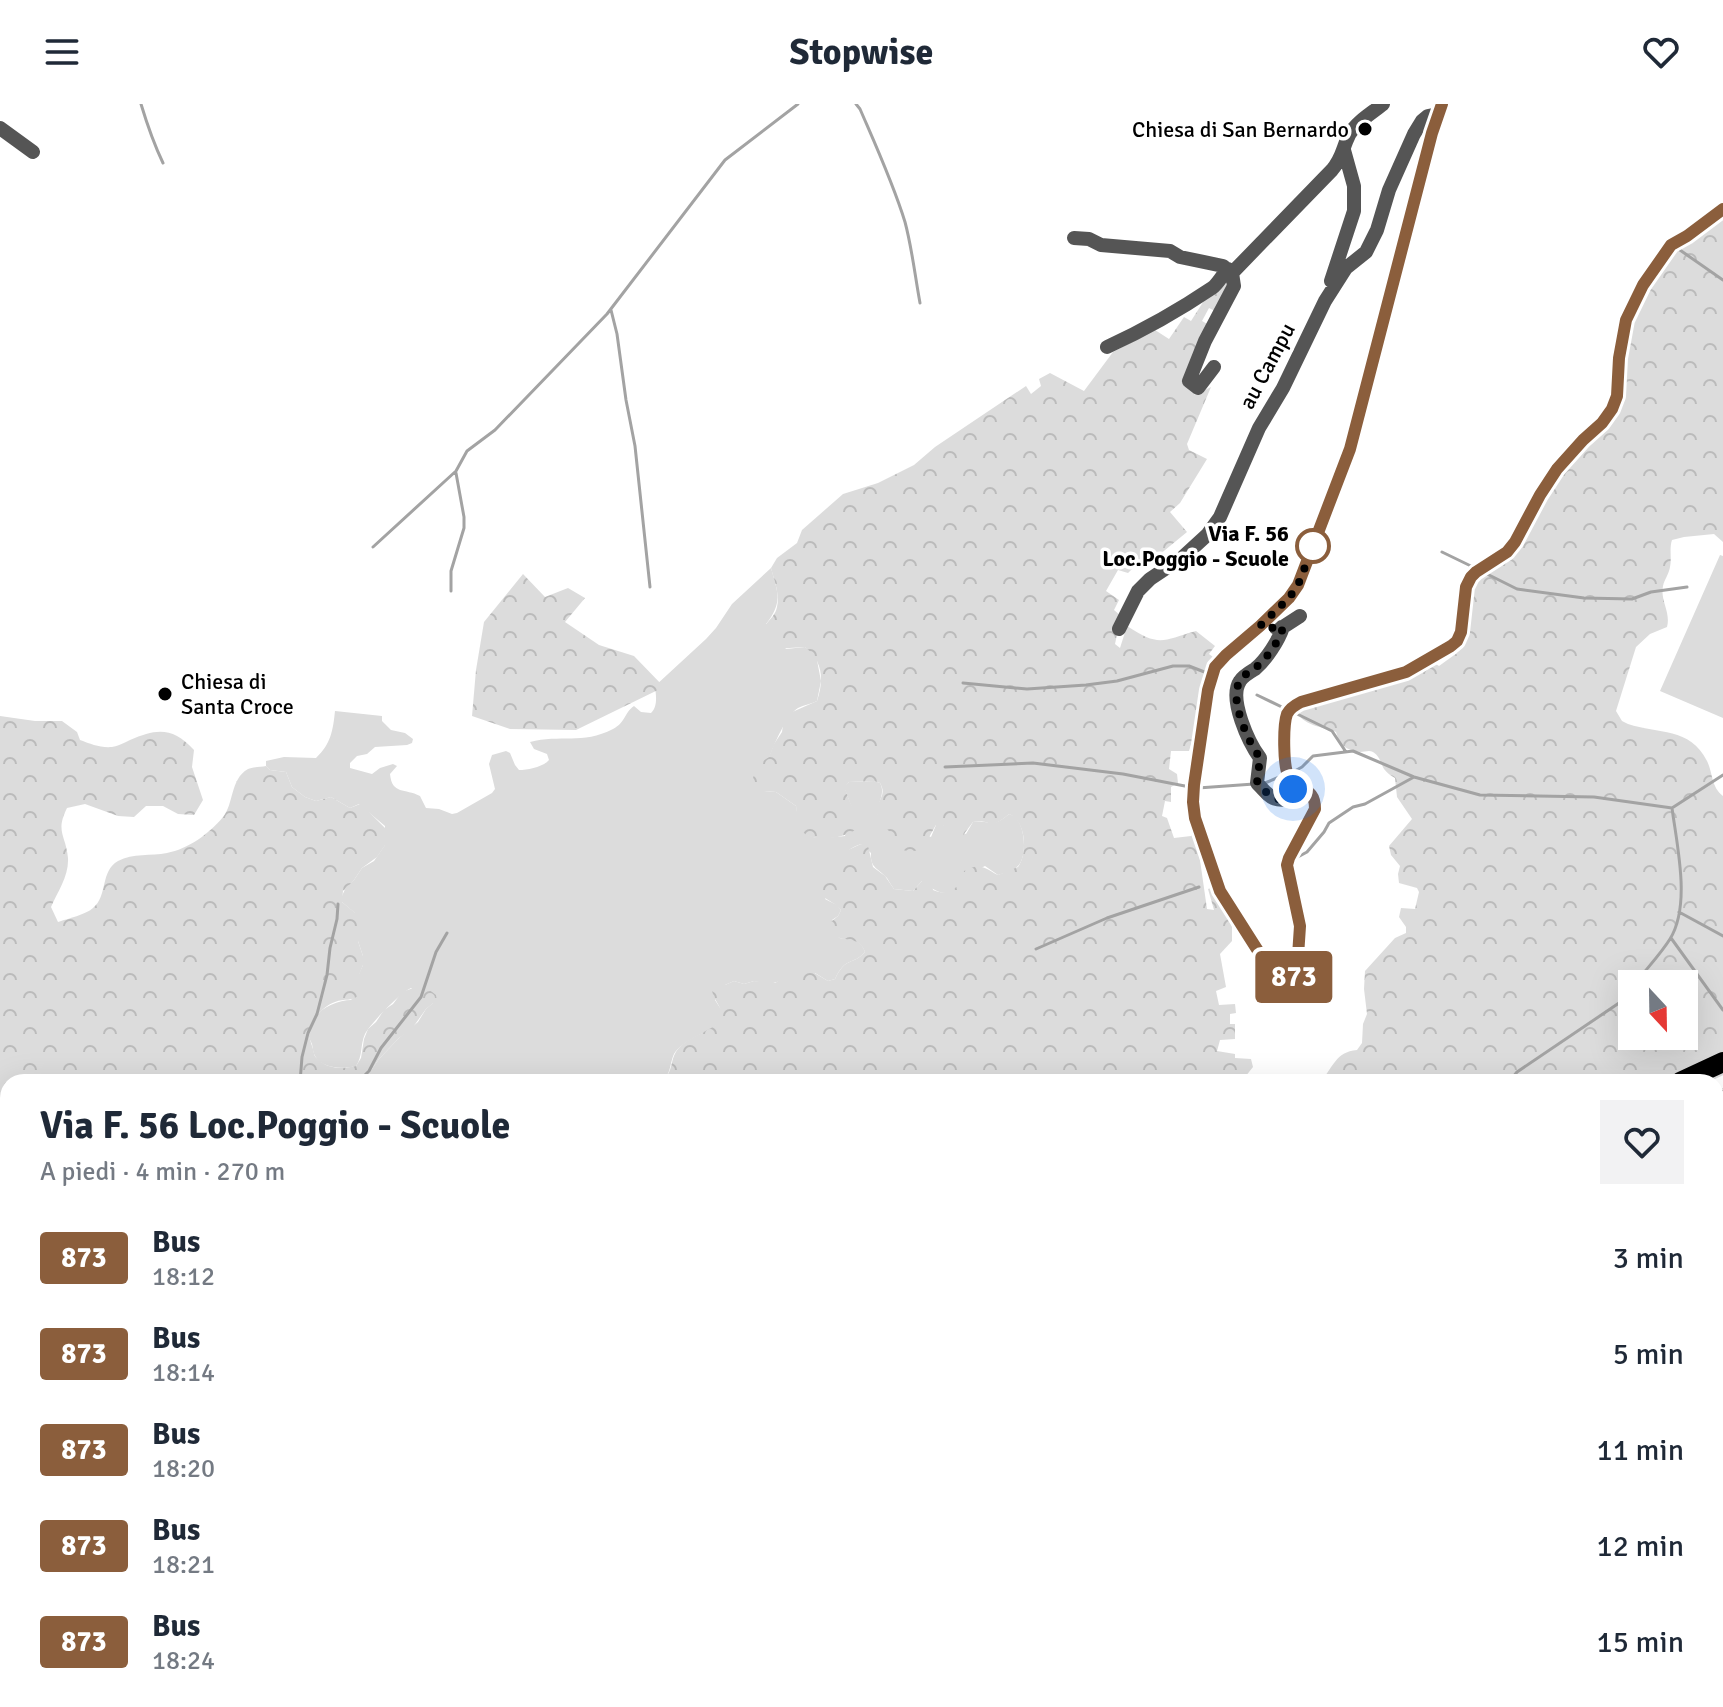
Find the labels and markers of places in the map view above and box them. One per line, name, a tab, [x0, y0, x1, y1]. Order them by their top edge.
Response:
place label: Chiesa di San Bernardo	[1132, 116, 1349, 143]
marker: Chiesa di San Bernardo	[1356, 120, 1374, 138]
place label: Via F. 56 Loc.Poggio - Scuole	[1102, 520, 1289, 572]
marker: Via F. 56 Loc.Poggio - Scuole	[1296, 529, 1330, 563]
place label: Chiesa di Santa Croce	[181, 668, 294, 720]
marker: Chiesa di Santa Croce	[156, 685, 174, 703]

